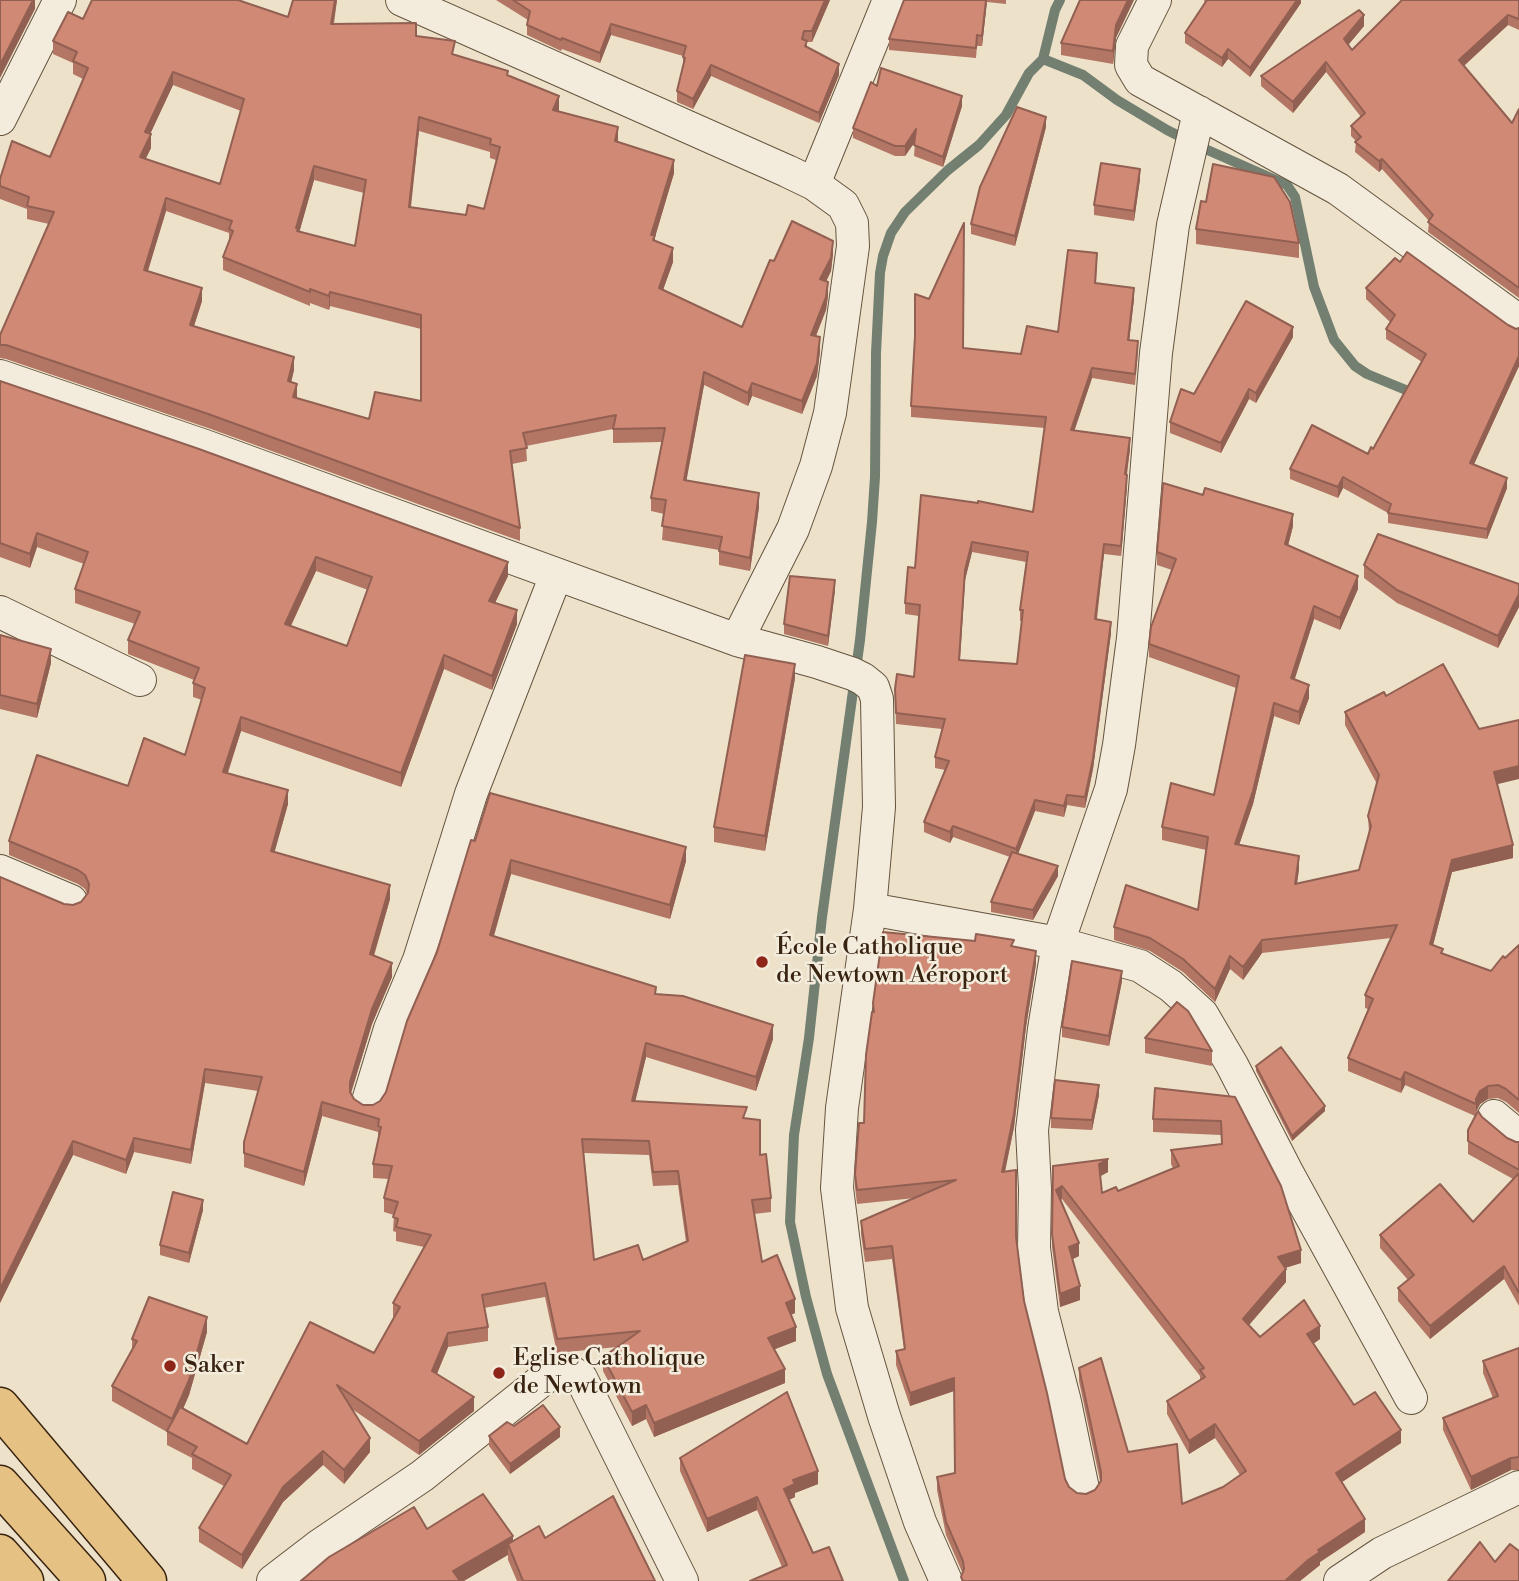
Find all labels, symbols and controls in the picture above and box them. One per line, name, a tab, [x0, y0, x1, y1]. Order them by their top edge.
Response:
place label: École Catholique de Newtown Aéroport	[776, 934, 1008, 990]
marker: École Catholique de Newtown Aéroport	[754, 954, 770, 970]
place label: Eglise Catholique de Newtown	[513, 1345, 705, 1401]
place label: Saker	[184, 1352, 245, 1380]
marker: Saker	[162, 1358, 178, 1374]
marker: Eglise Catholique de Newtown	[491, 1365, 507, 1381]

